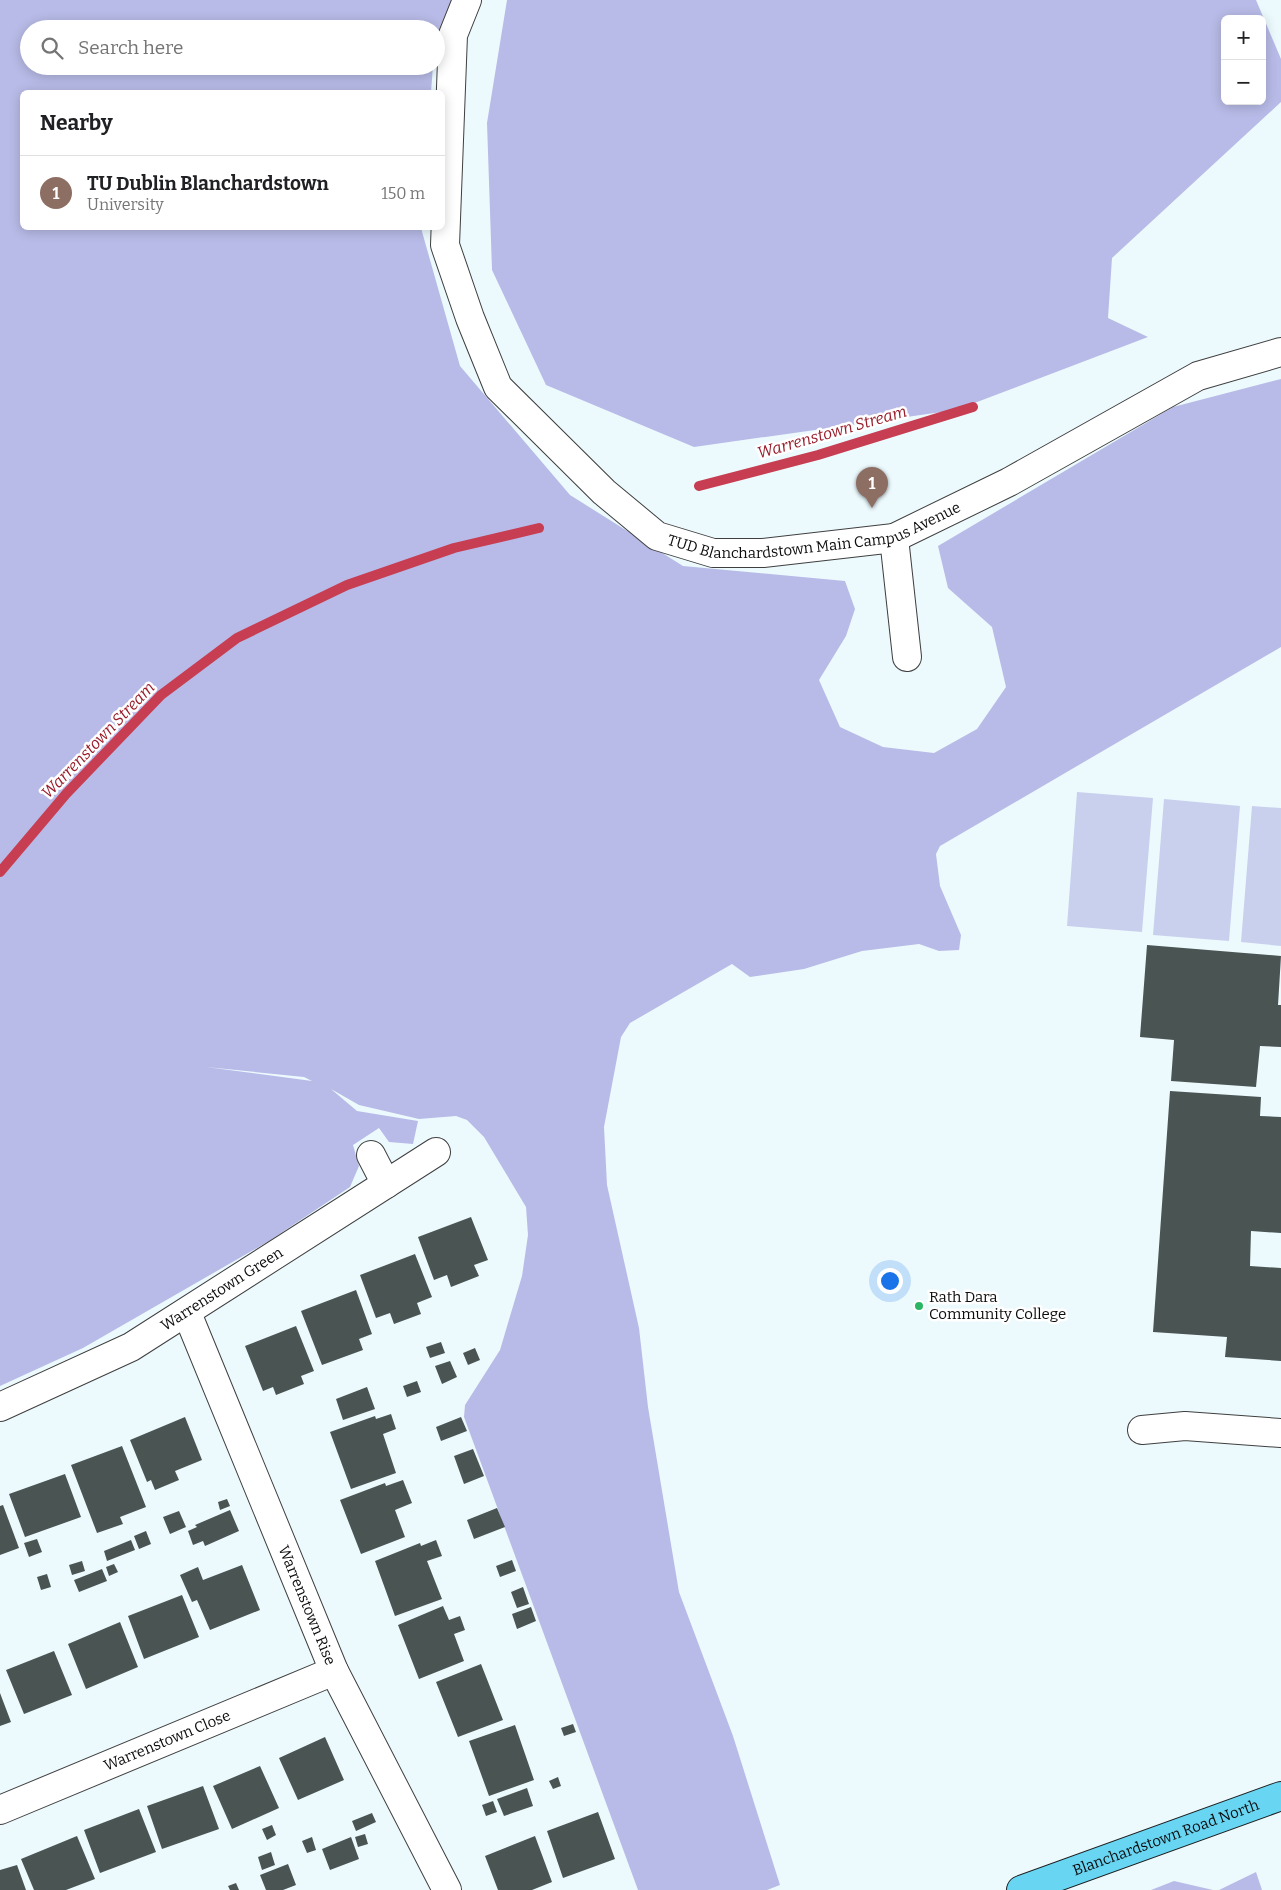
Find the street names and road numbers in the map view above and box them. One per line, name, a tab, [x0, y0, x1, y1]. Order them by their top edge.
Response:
street label: TUD Blanchardstown Main Campus Avenue	[665, 498, 964, 562]
street label: Warrenstown Green	[158, 1243, 287, 1334]
street label: Warrenstown Rise	[274, 1543, 340, 1668]
street label: Warrenstown Close	[101, 1706, 233, 1775]
street label: Blanchardstown Road North	[1070, 1796, 1262, 1880]

